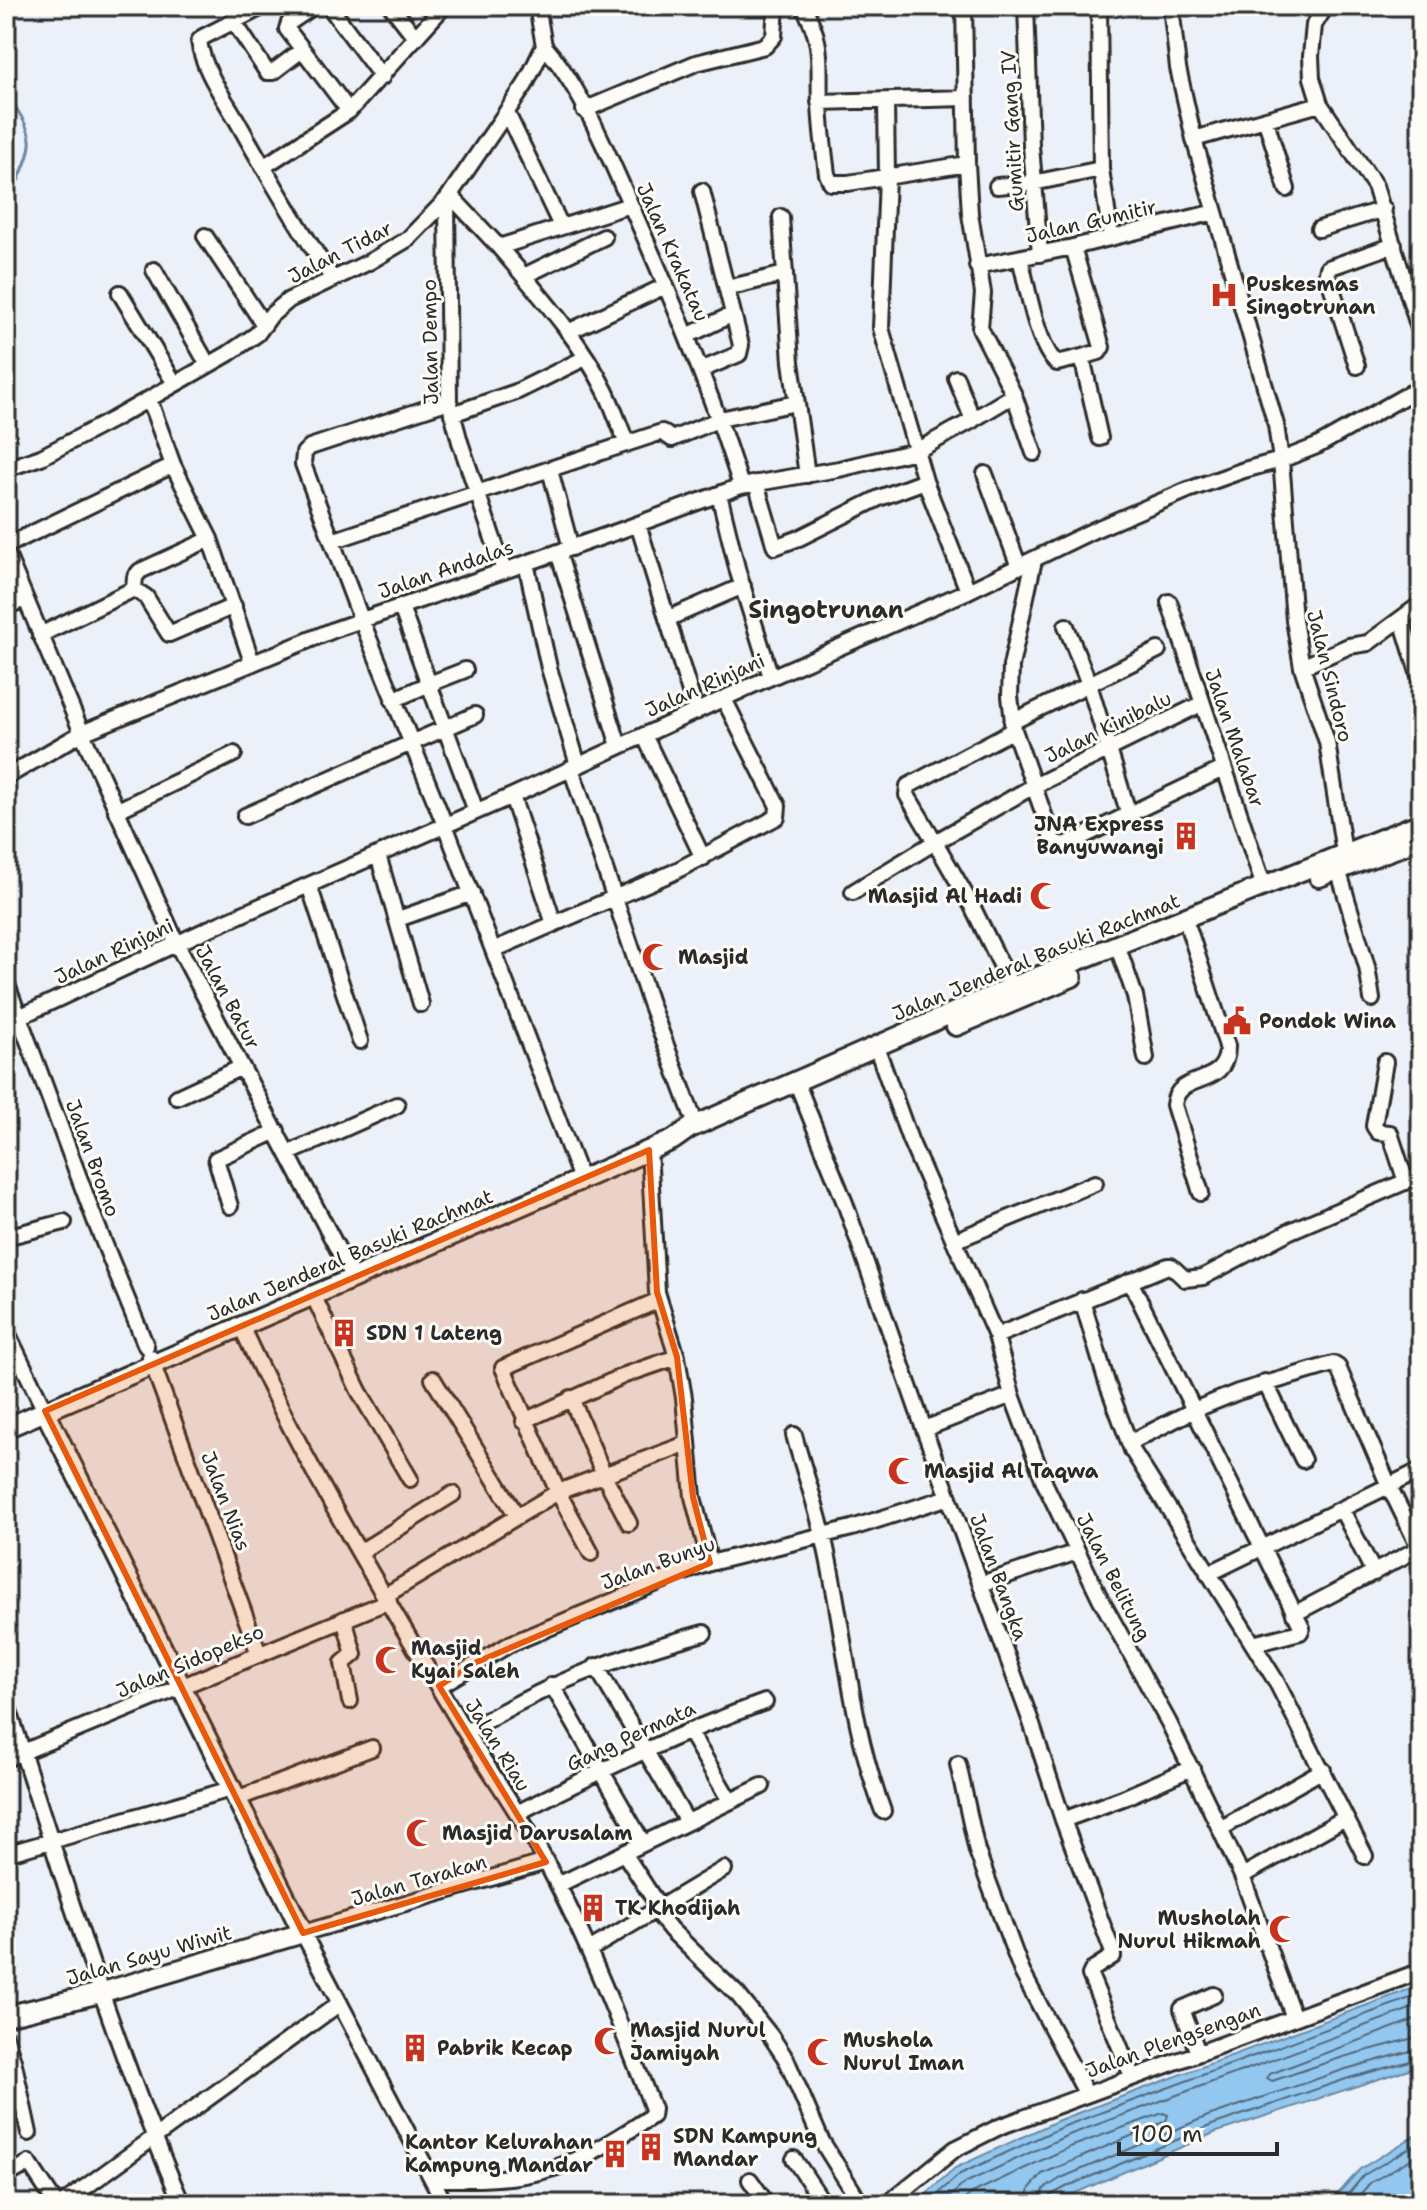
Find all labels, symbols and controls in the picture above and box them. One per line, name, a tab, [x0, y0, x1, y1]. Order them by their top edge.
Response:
street label: Gumitir Gang IV	[995, 49, 1029, 213]
street label: Jalan Krakatau	[631, 179, 715, 325]
street label: Jalan Gumitir	[1023, 193, 1159, 249]
street label: Jalan Tidar	[284, 215, 396, 289]
place label: Puskesmas Singotrunan	[1246, 271, 1376, 320]
street label: Jalan Dempo	[416, 279, 444, 405]
hospital icon: Puskesmas Singotrunan	[1209, 280, 1239, 310]
street label: Jalan Andalas	[375, 534, 517, 604]
district label: Singotrunan	[748, 594, 904, 626]
street label: Jalan Sindoro	[1301, 607, 1359, 745]
street label: Jalan Rinjani	[641, 647, 769, 723]
street label: Jalan Malabar	[1199, 665, 1271, 811]
street label: Jalan Kinibalu	[1040, 685, 1176, 769]
place label: JNA Express Banyuwangi	[1034, 811, 1164, 860]
building icon: JNA Express Banyuwangi	[1171, 821, 1201, 851]
mosque icon: Masjid Al Hadi	[1029, 881, 1059, 911]
place label: Masjid Al Hadi	[868, 883, 1022, 909]
street label: Jalan Jenderal Basuki Rachmat	[888, 887, 1184, 1027]
street label: Jalan Rinjani	[50, 912, 178, 990]
street label: Jalan Batur	[190, 940, 266, 1054]
mosque icon: Masjid	[641, 942, 671, 972]
place label: Masjid	[678, 944, 749, 970]
public building icon: Pondok Wina	[1222, 1006, 1252, 1036]
place label: Pondok Wina	[1259, 1008, 1396, 1034]
street label: Jalan Bromo	[60, 1096, 126, 1220]
street label: Jalan Jenderal Basuki Rachmat	[203, 1183, 497, 1327]
building icon: SDN 1 Lateng	[329, 1318, 359, 1348]
place label: SDN 1 Lateng	[366, 1320, 502, 1346]
street label: Jalan Nias	[195, 1448, 257, 1554]
mosque icon: Masjid Al Taqwa	[887, 1456, 917, 1486]
place label: Masjid Al Taqwa	[924, 1458, 1099, 1484]
street label: Jalan Belitung	[1071, 1509, 1157, 1645]
street label: Jalan Bangka	[964, 1510, 1034, 1645]
street label: Jalan Bunyu	[597, 1530, 719, 1596]
street label: Jalan Sidopekso	[112, 1618, 268, 1704]
place label: Masjid Kyai Saleh	[411, 1635, 520, 1684]
mosque icon: Masjid Kyai Saleh	[374, 1645, 404, 1675]
street label: Jalan Riau	[459, 1694, 537, 1796]
street label: Gang Permata	[562, 1695, 700, 1777]
mosque icon: Masjid Darusalam	[405, 1818, 435, 1848]
place label: Masjid Darusalam	[442, 1820, 632, 1846]
street label: Jalan Tarakan	[348, 1848, 490, 1912]
building icon: TK Khodijah	[578, 1893, 608, 1923]
place label: TK Khodijah	[615, 1895, 740, 1921]
place label: Musholah Nurul Hikmah	[1118, 1905, 1261, 1954]
mosque icon: Musholah Nurul Hikmah	[1268, 1914, 1298, 1944]
street label: Jalan Sayu Wiwit	[63, 1919, 235, 1991]
street label: Jalan Plengsengan	[1082, 1996, 1264, 2084]
place label: Masjid Nurul Jamiyah	[630, 2017, 766, 2066]
mosque icon: Masjid Nurul Jamiyah	[593, 2026, 623, 2056]
place label: Mushola Nurul Iman	[843, 2027, 964, 2076]
building icon: Pabrik Kecap	[400, 2033, 430, 2063]
place label: Pabrik Kecap	[437, 2035, 573, 2061]
mosque icon: Mushola Nurul Iman	[806, 2037, 836, 2067]
scale bar	[1119, 2106, 1277, 2156]
text: 100 m	[1131, 2118, 1203, 2150]
place label: SDN Kampung Mandar	[673, 2123, 817, 2172]
place label: Kantor Kelurahan Kampung Mandar	[405, 2129, 593, 2178]
building icon: SDN Kampung Mandar	[636, 2132, 666, 2162]
building icon: Kantor Kelurahan Kampung Mandar	[600, 2139, 630, 2169]

